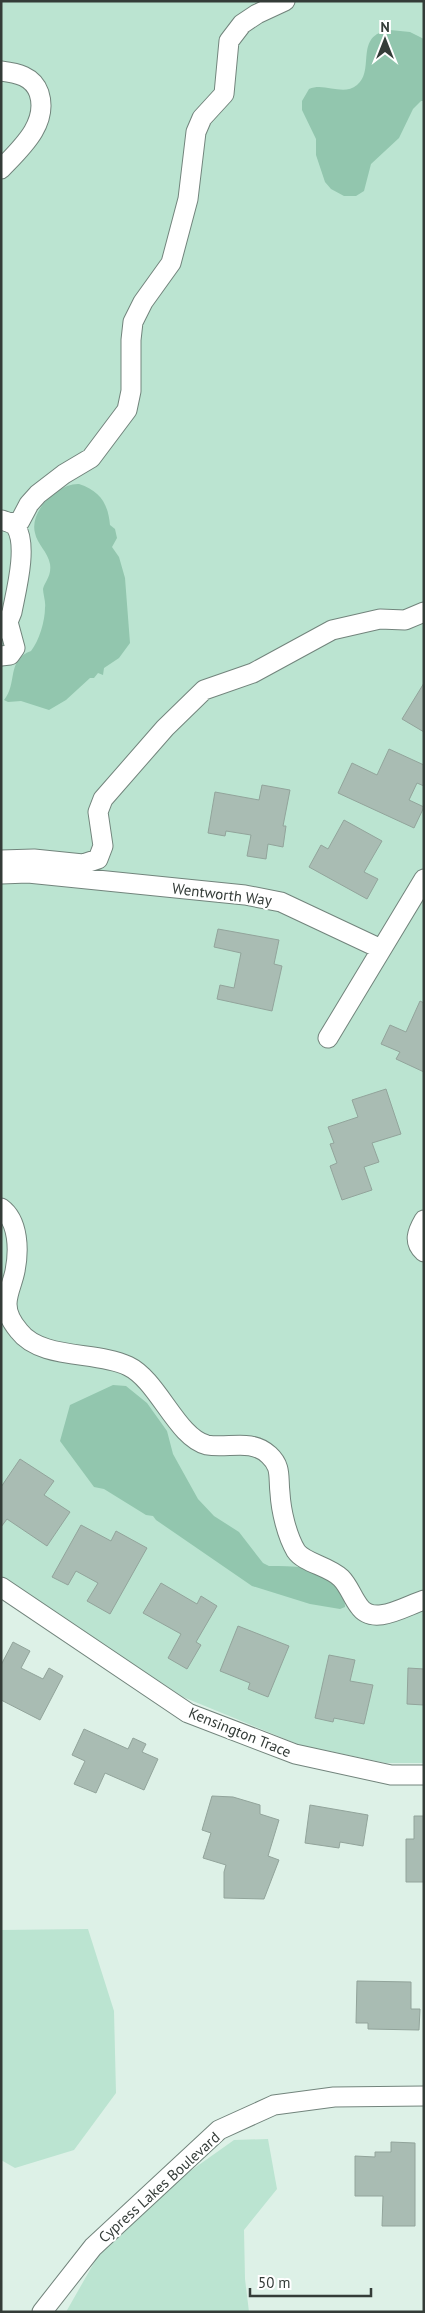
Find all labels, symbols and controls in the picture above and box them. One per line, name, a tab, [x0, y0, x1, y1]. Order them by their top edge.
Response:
north arrow	[360, 15, 410, 65]
text: N	[380, 18, 390, 36]
street label: Wentworth Way	[171, 878, 273, 910]
street label: Kensington Trace	[186, 1703, 294, 1761]
street label: Cypress Lakes Boulevard	[94, 2128, 224, 2246]
scale bar	[250, 2266, 371, 2298]
text: 50 m	[258, 2273, 291, 2292]

